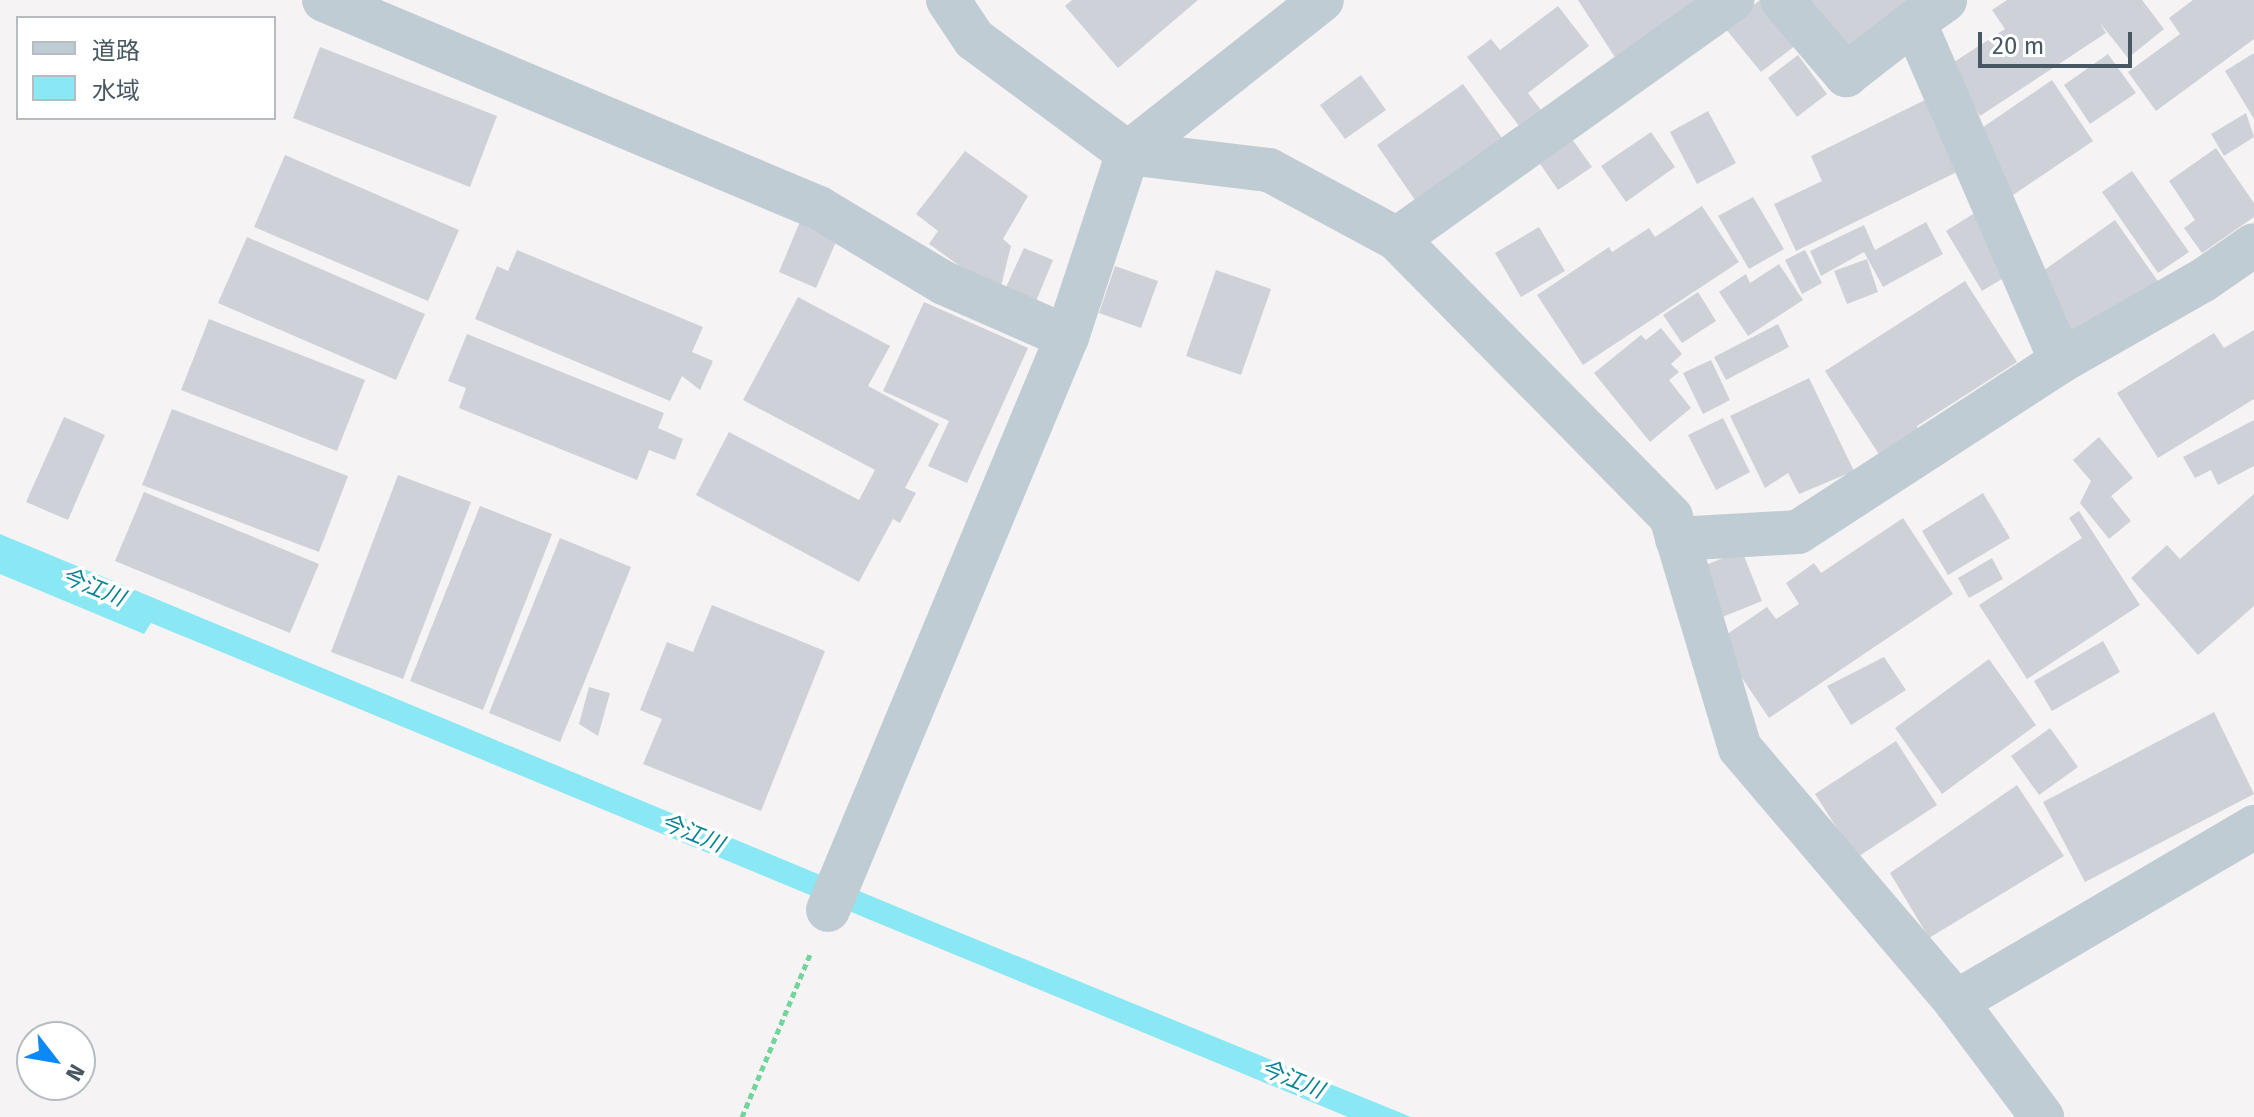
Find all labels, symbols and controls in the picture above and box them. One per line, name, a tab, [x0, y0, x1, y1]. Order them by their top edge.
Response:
legend	[16, 16, 276, 120]
scale bar	[1982, 16, 2136, 66]
text: 20 m	[1992, 32, 2044, 60]
text: 道路	[92, 37, 140, 65]
text: 水域	[92, 77, 140, 105]
water label: 今江川	[57, 562, 129, 612]
water label: 今江川	[656, 808, 728, 858]
north arrow	[16, 1021, 96, 1101]
water label: 今江川	[1256, 1054, 1328, 1104]
text: N	[60, 1059, 91, 1086]

